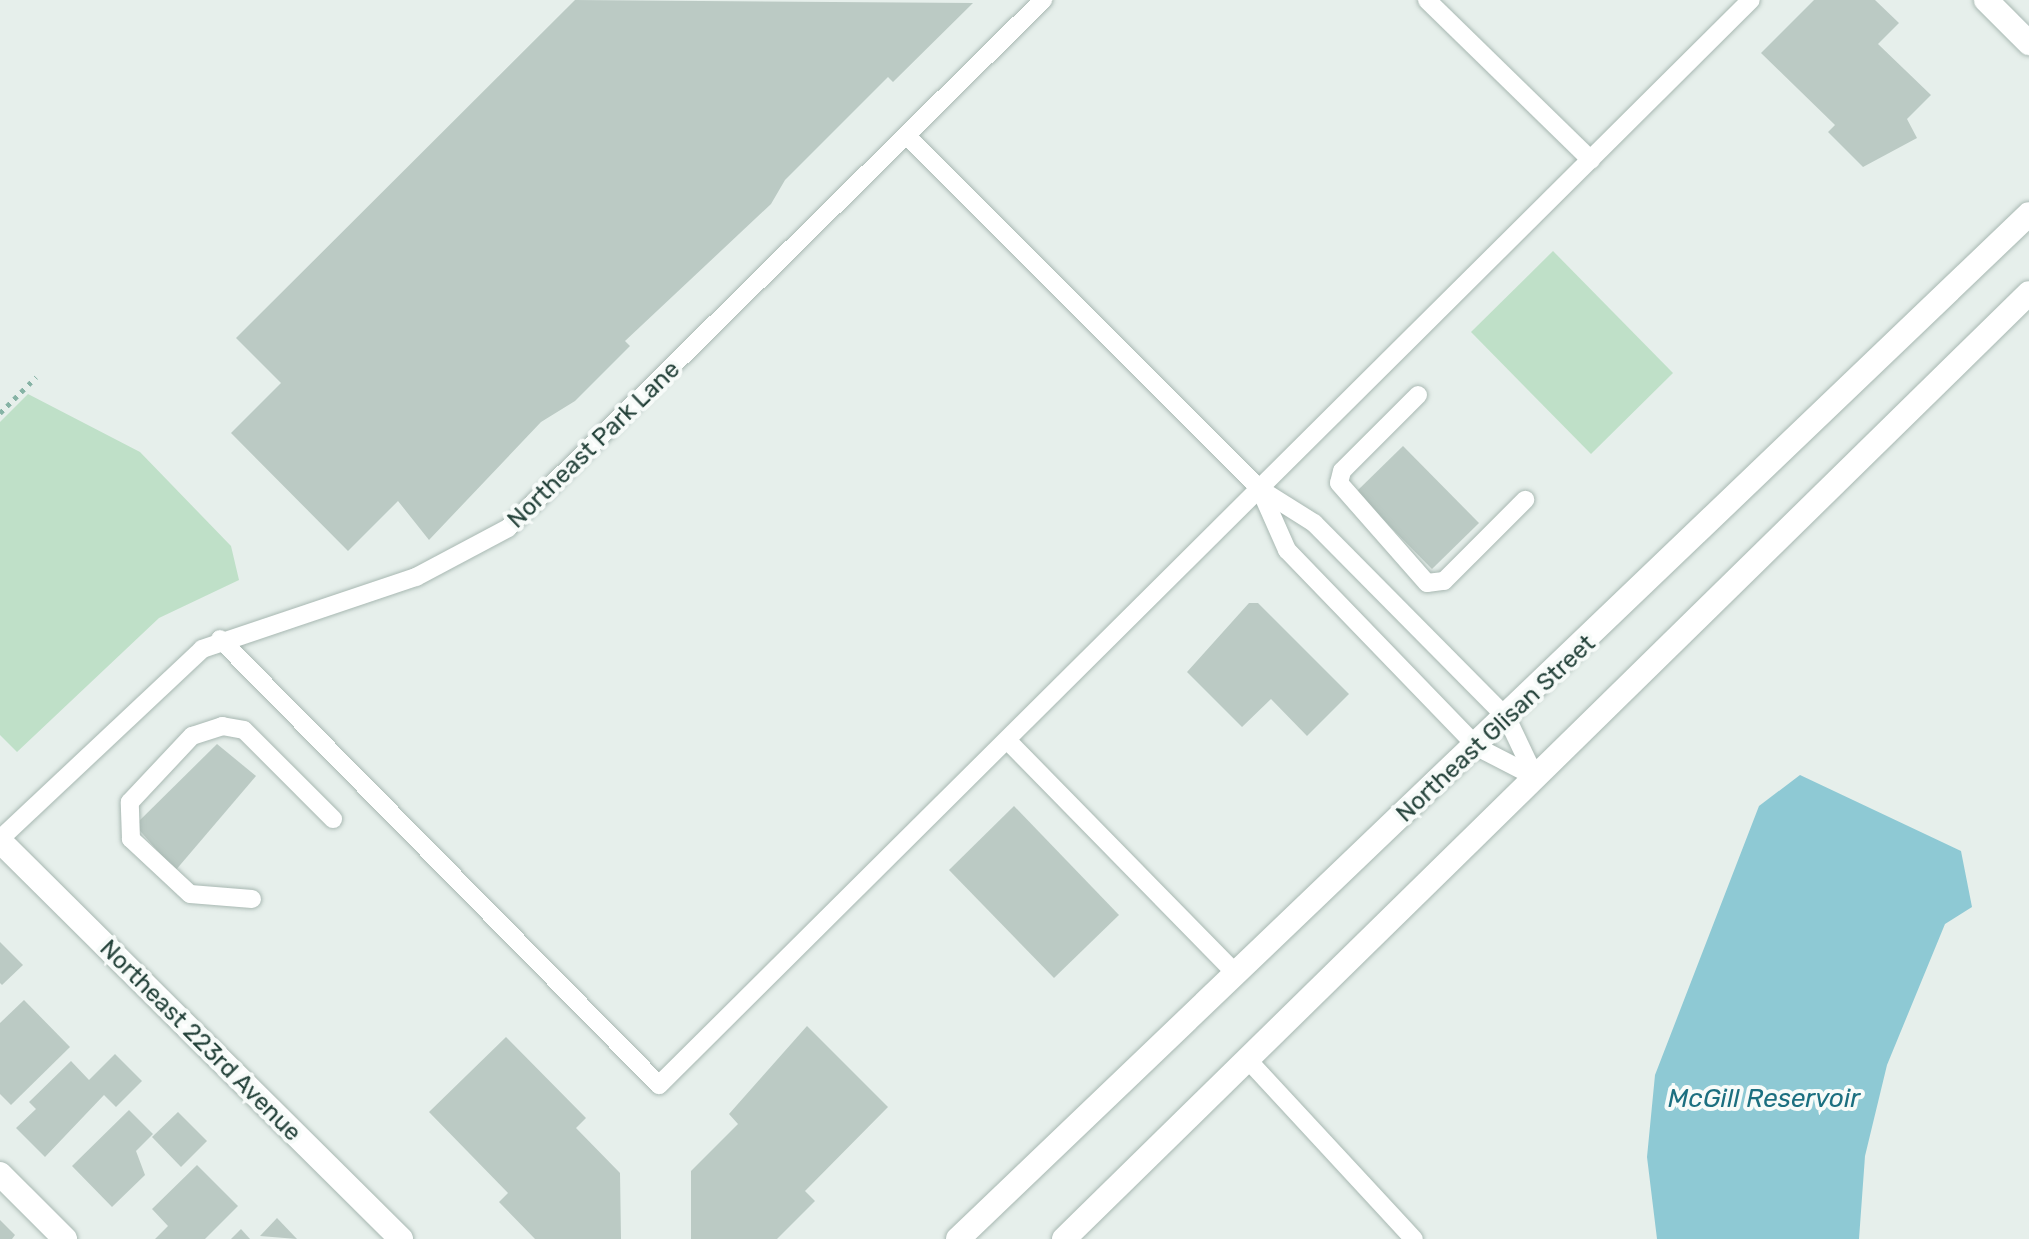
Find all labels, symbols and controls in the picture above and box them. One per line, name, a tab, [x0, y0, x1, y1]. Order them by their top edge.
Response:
street label: Northeast Park Lane	[502, 355, 686, 535]
street label: Northeast Glisan Street	[1391, 629, 1601, 829]
street label: Northeast 223rd Avenue	[93, 934, 307, 1148]
water label: McGill Reservoir	[1668, 1083, 1860, 1115]

